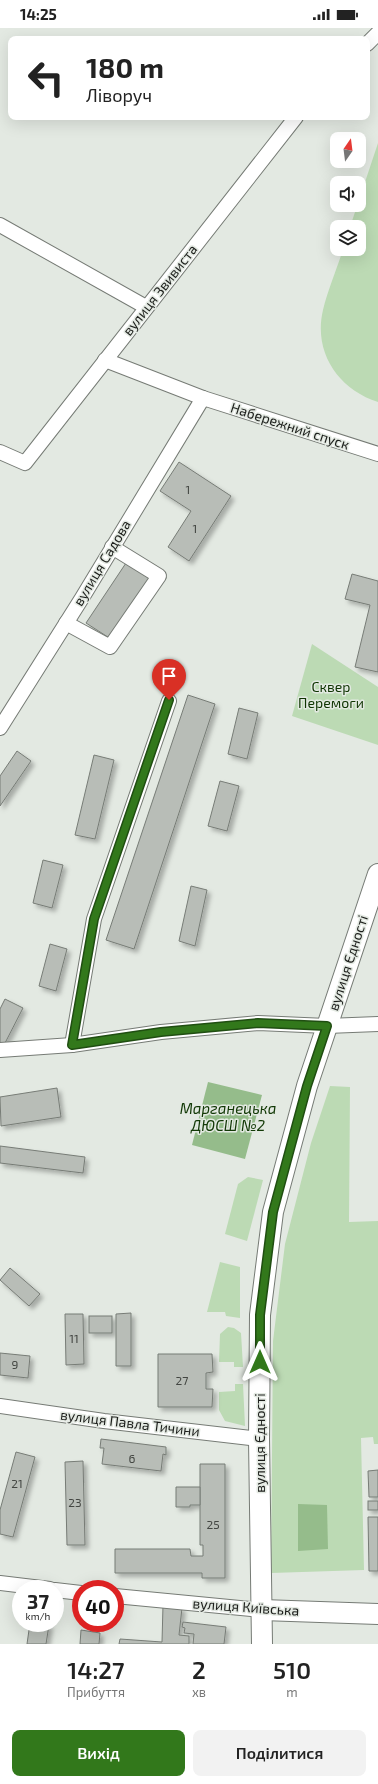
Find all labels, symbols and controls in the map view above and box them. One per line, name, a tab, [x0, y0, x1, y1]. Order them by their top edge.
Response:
text: 14:25	[20, 5, 57, 23]
text: 180 m	[86, 50, 164, 84]
icon: left	[20, 52, 72, 104]
text: Ліворуч	[86, 84, 152, 106]
north arrow	[330, 132, 366, 168]
map controls	[330, 132, 366, 256]
button: sound	[330, 176, 366, 212]
button: layers	[330, 220, 366, 256]
street label: вулиця Звивиста	[119, 241, 200, 339]
street label: Набережний спуск	[229, 398, 352, 453]
house number: 1	[186, 482, 190, 496]
street label: вулиця Садова	[69, 517, 134, 609]
house number: 1	[193, 521, 197, 535]
pin	[152, 659, 186, 700]
icon: arrive	[158, 665, 180, 687]
park label: Сквер Перемоги	[298, 678, 364, 711]
street label: вулиця Єдності	[324, 913, 371, 1013]
water label: Марганецька ДЮСШ №2	[180, 1099, 276, 1134]
house number: 11	[69, 1331, 79, 1345]
position arrow	[239, 1341, 281, 1383]
house number: 9	[12, 1357, 19, 1371]
house number: 27	[176, 1373, 188, 1387]
street label: вулиця Єдності	[251, 1393, 268, 1493]
street label: вулиця Павла Тичини	[59, 1406, 201, 1440]
house number: 6	[129, 1451, 136, 1465]
house number: 21	[11, 1476, 23, 1490]
house number: 23	[68, 1495, 82, 1509]
house number: 25	[206, 1517, 220, 1531]
speed limit sign: 40	[72, 1580, 124, 1632]
text: 37	[27, 1589, 49, 1613]
street label: вулиця Київська	[192, 1594, 300, 1619]
text: km/h	[26, 1610, 50, 1622]
text: 14:27	[67, 1655, 125, 1684]
text: 2	[192, 1655, 206, 1684]
text: 510	[273, 1655, 311, 1684]
text: Прибуття	[67, 1684, 125, 1700]
text: хв	[192, 1684, 206, 1700]
text: m	[286, 1684, 298, 1700]
button: Вихід	[12, 1730, 185, 1776]
button: Поділитися	[193, 1730, 366, 1776]

